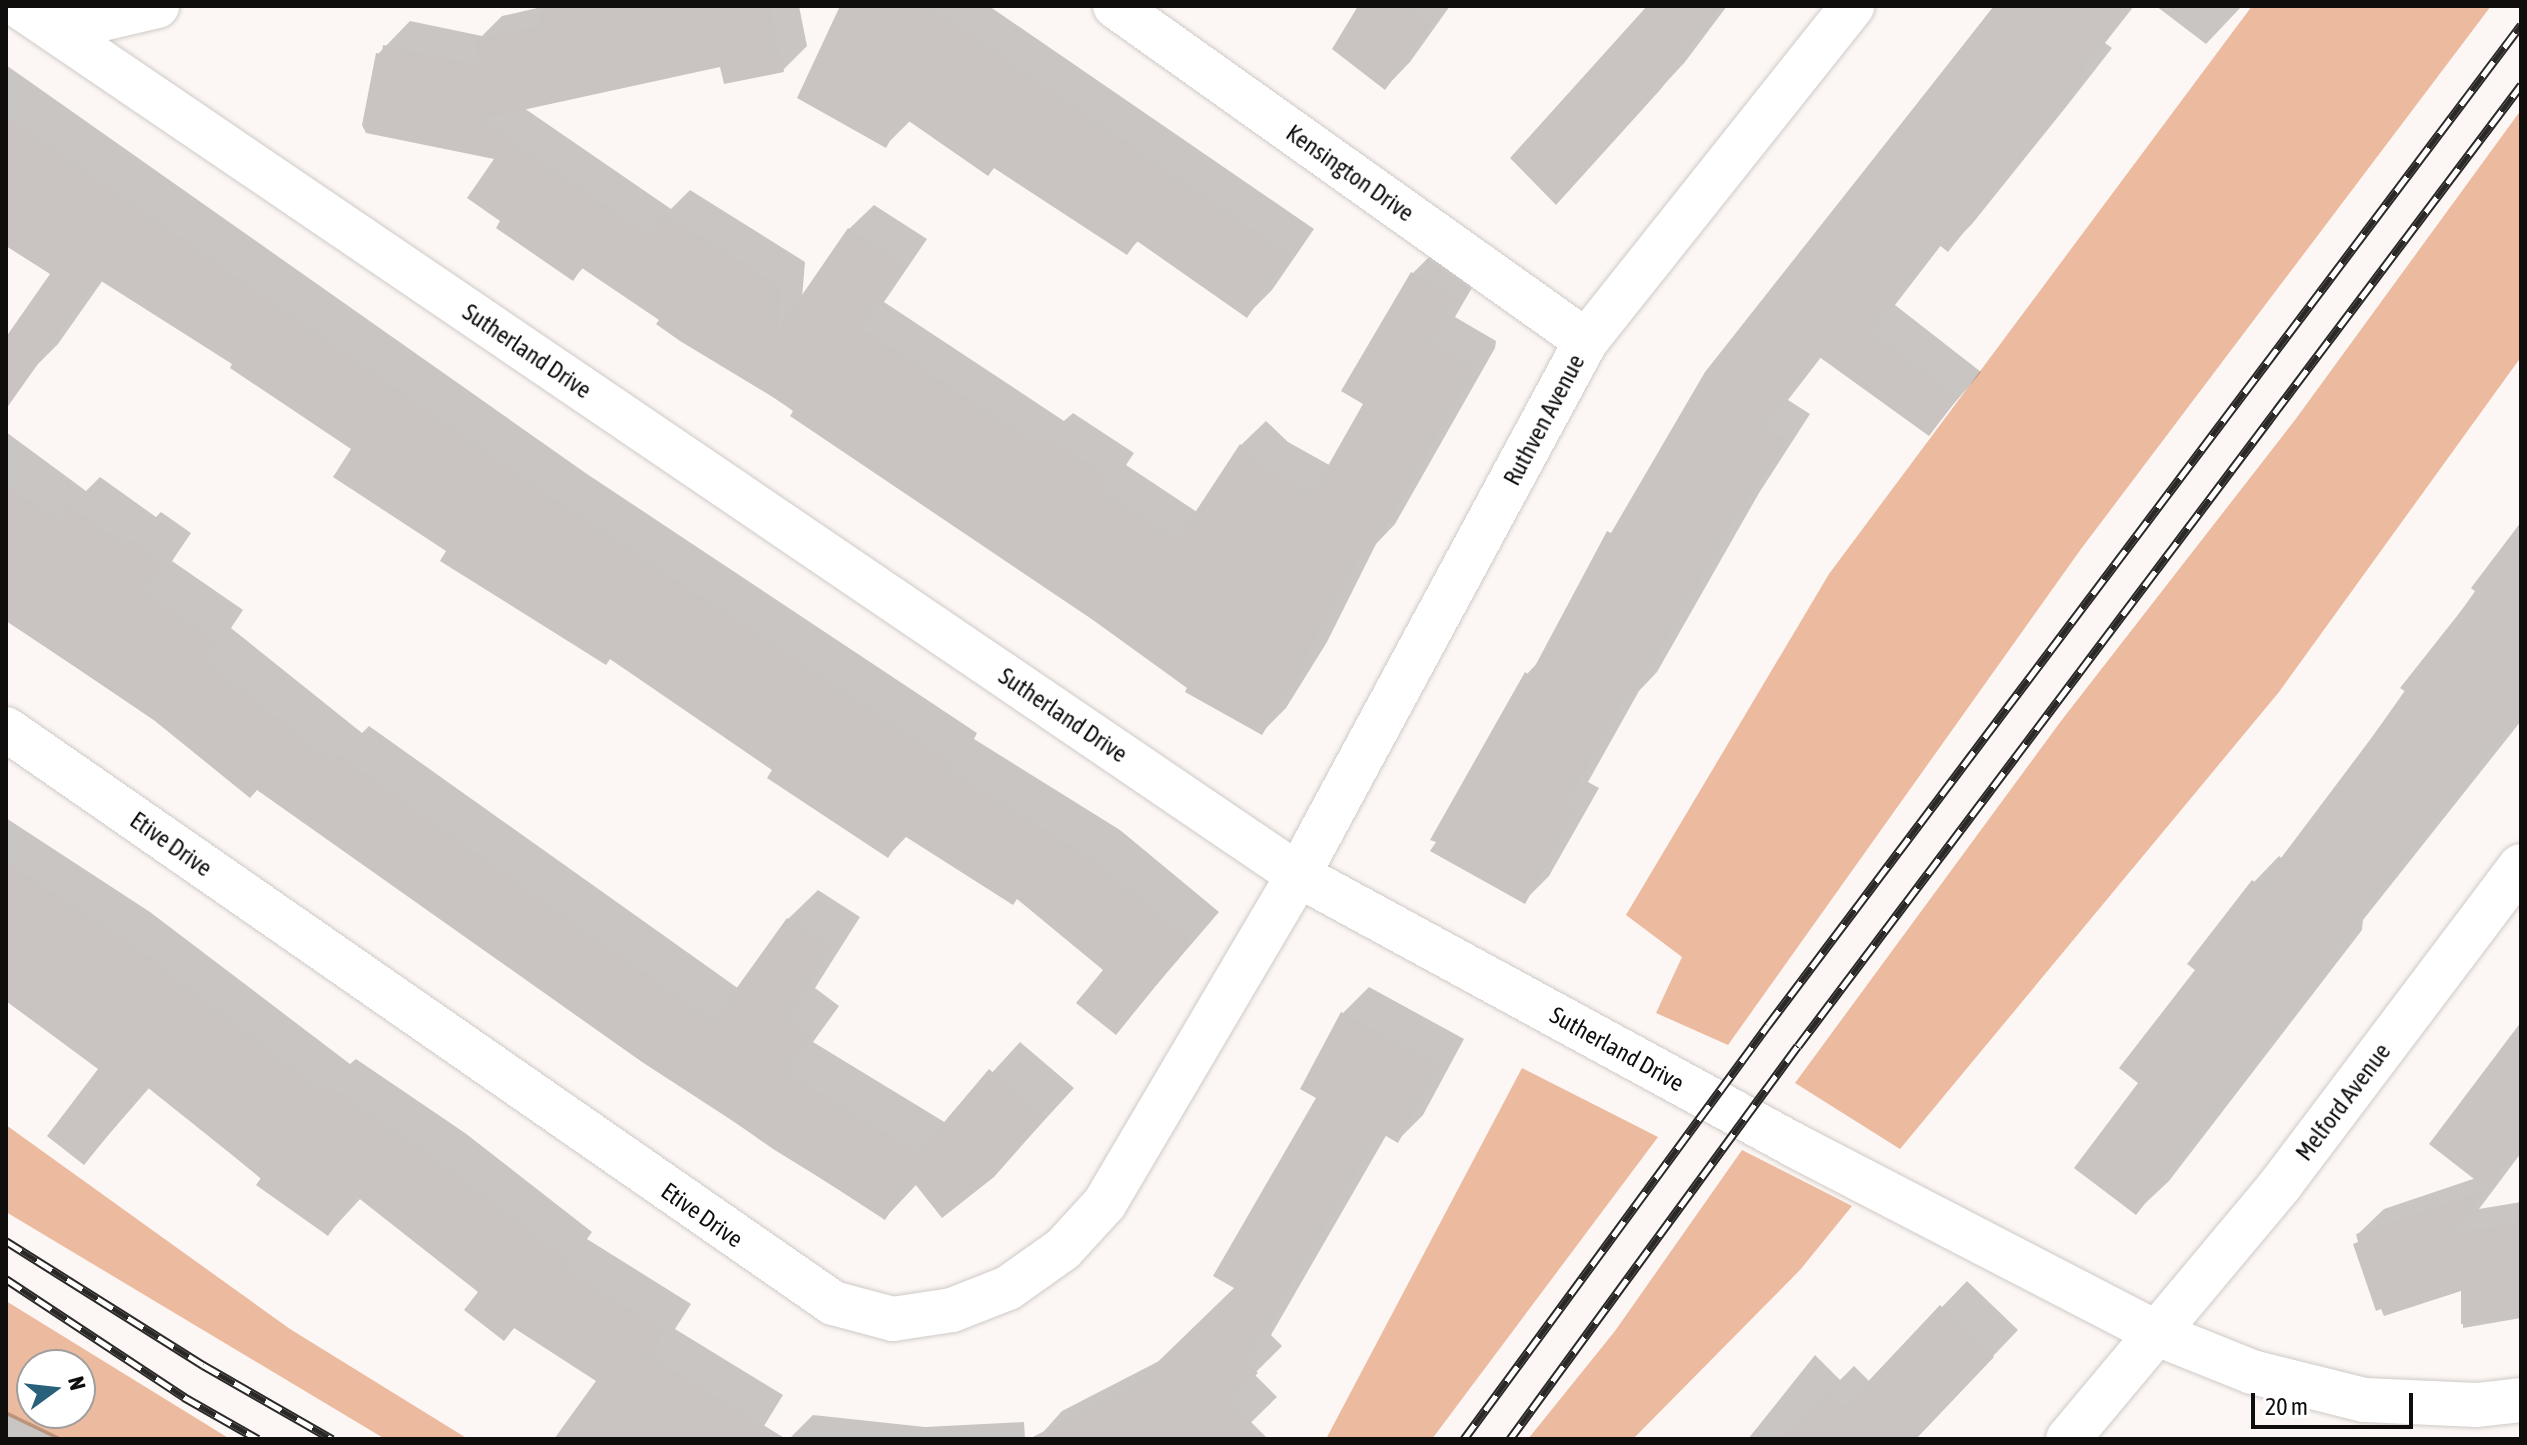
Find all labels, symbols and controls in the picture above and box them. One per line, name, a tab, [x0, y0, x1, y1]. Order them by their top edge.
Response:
street label: Kensington Drive	[1281, 118, 1419, 228]
street label: Sutherland Drive	[457, 298, 597, 404]
street label: Ruthven Avenue	[1497, 350, 1591, 490]
street label: Sutherland Drive	[993, 662, 1133, 768]
street label: Etive Drive	[125, 806, 217, 882]
street label: Sutherland Drive	[1545, 1000, 1689, 1098]
street label: Melford Avenue	[2290, 1038, 2396, 1166]
street label: Etive Drive	[656, 1177, 748, 1253]
north arrow	[16, 1349, 96, 1429]
text: N	[63, 1374, 91, 1393]
scale bar	[2255, 1377, 2417, 1427]
text: 20 m	[2265, 1393, 2308, 1420]

